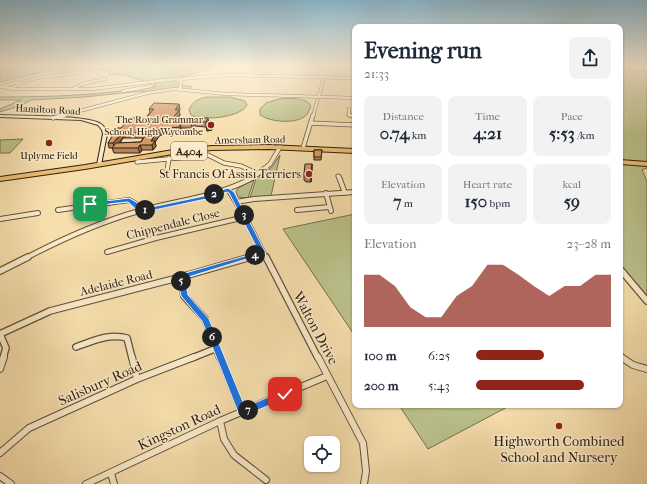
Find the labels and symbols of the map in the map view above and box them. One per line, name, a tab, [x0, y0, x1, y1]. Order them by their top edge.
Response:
street label: Hamilton Road	[15, 102, 81, 118]
place label: The Royal Grammar School, High Wycombe	[104, 114, 204, 138]
marker: The Royal Grammar School, High Wycombe	[206, 120, 216, 130]
street label: Amersham Road	[214, 133, 286, 147]
marker: Uplyme Field	[44, 138, 54, 148]
road number: A404	[171, 142, 207, 160]
place label: Uplyme Field	[20, 150, 78, 162]
place label: St Francis Of Assisi Terriers	[159, 167, 302, 181]
marker: St Francis Of Assisi Terriers	[304, 169, 314, 179]
pin: 2	[204, 184, 224, 204]
pin	[73, 187, 107, 221]
pin: 1	[135, 200, 155, 220]
pin: 3	[234, 205, 254, 225]
street label: Chippendale Close	[125, 206, 221, 242]
pin: 4	[245, 245, 265, 265]
street label: Adelaide Road	[77, 267, 154, 299]
pin: 5	[171, 271, 191, 291]
street label: Walton Drive	[289, 288, 342, 368]
pin: 6	[202, 327, 222, 347]
street label: Salisbury Road	[56, 357, 145, 409]
pin	[268, 377, 302, 411]
pin: 7	[238, 400, 258, 420]
street label: Kingston Road	[135, 401, 224, 454]
marker: Highworth Combined School and Nursery	[554, 421, 564, 431]
place label: Highworth Combined School and Nursery	[493, 433, 625, 466]

